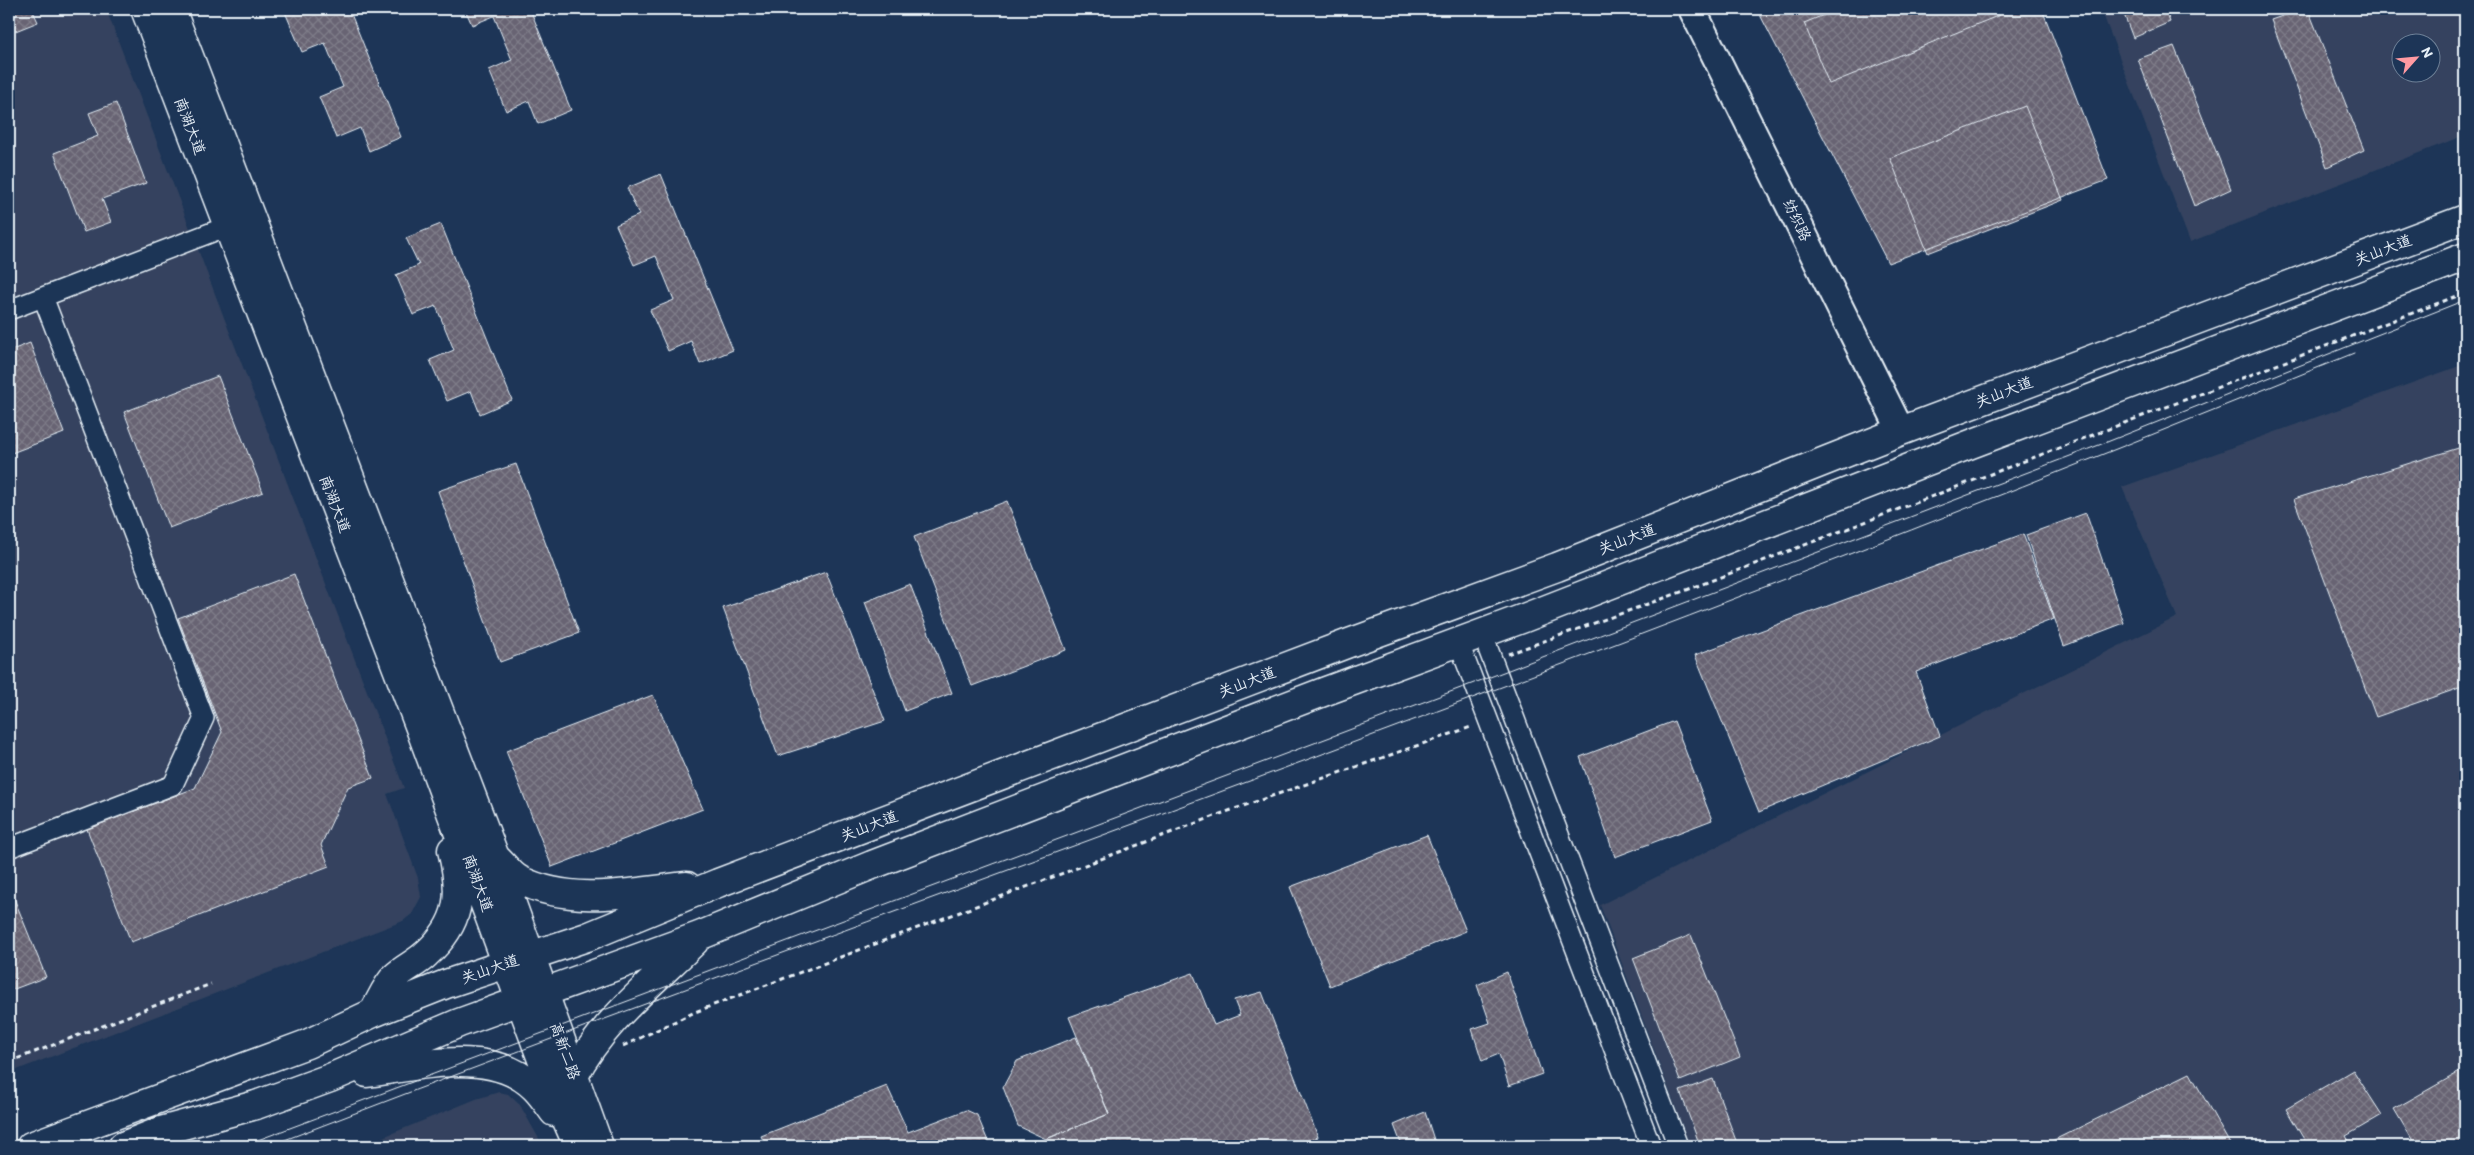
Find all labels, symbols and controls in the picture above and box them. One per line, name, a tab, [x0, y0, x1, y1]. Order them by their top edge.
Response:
north arrow	[2392, 32, 2442, 82]
text: N	[2417, 44, 2437, 60]
street label: 南湖大道	[171, 95, 209, 157]
street label: 纺织路	[1779, 196, 1815, 244]
street label: 关山大道	[2352, 231, 2414, 269]
street label: 关山大道	[1973, 373, 2035, 411]
street label: 南湖大道	[316, 473, 354, 535]
street label: 关山大道	[1596, 520, 1658, 558]
street label: 关山大道	[1216, 663, 1278, 701]
street label: 关山大道	[838, 807, 900, 845]
street label: 南湖大道	[459, 852, 497, 914]
street label: 关山大道	[459, 951, 521, 987]
street label: 高新二路	[546, 1020, 584, 1082]

